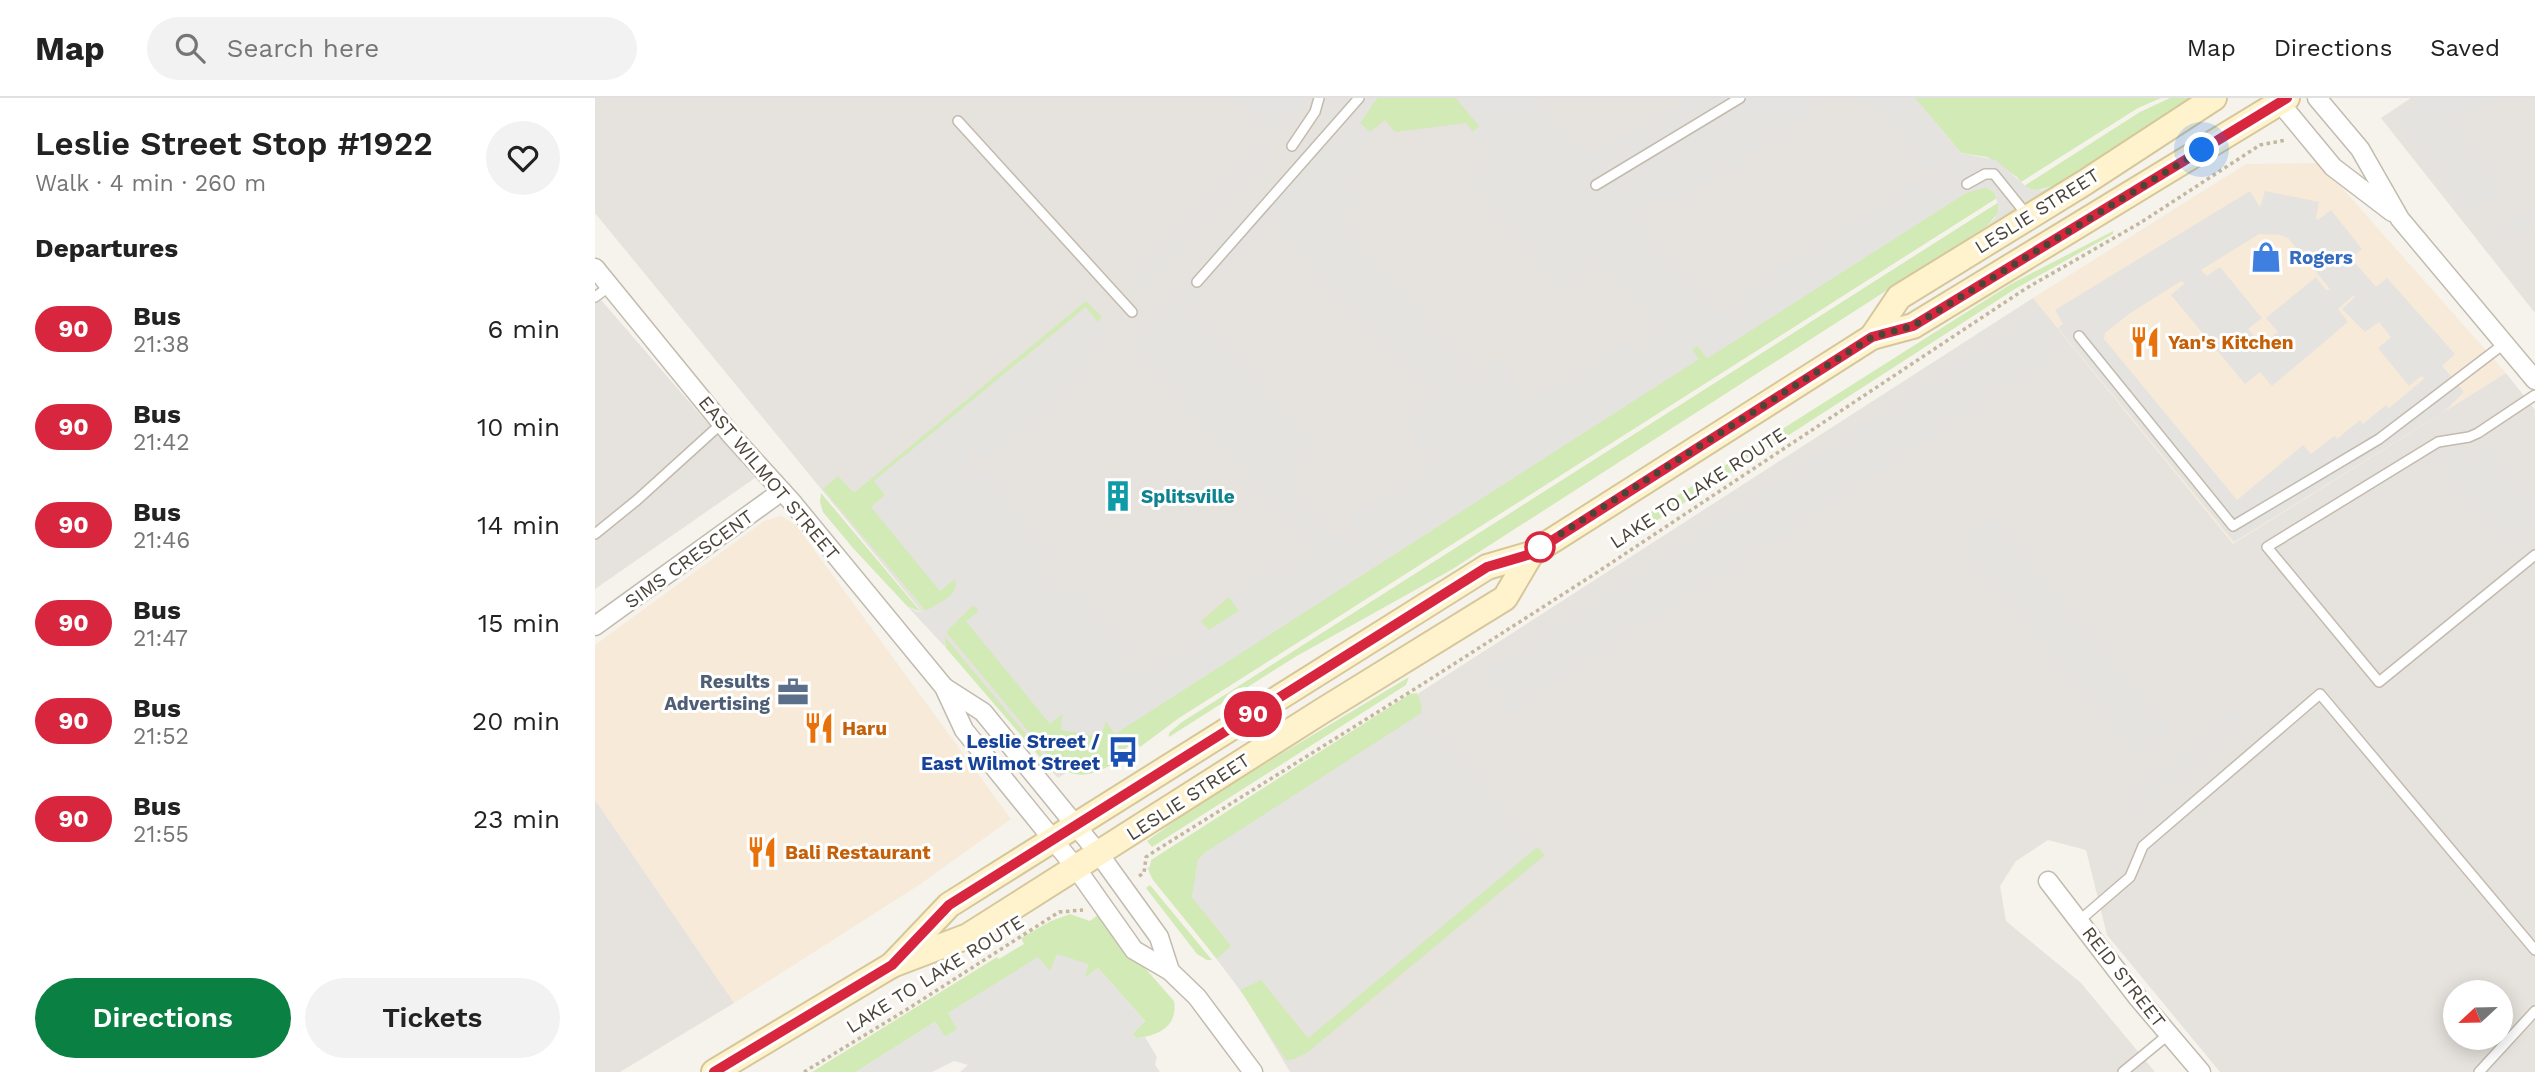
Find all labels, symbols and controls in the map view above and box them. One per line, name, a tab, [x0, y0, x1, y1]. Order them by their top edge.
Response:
search box	[147, 17, 637, 80]
text: Map	[35, 29, 105, 68]
icon: search	[171, 29, 209, 67]
text: Search here	[227, 33, 379, 63]
text: Map	[2187, 34, 2236, 62]
text: Directions	[2274, 34, 2392, 62]
text: Saved	[2430, 34, 2500, 62]
button: heart	[486, 121, 560, 195]
text: Leslie Street Stop #1922	[35, 124, 433, 163]
your location	[2184, 132, 2219, 167]
street label: LESLIE STREET	[1970, 163, 2104, 259]
text: Walk · 4 min · 260 m	[35, 170, 266, 197]
text: Departures	[35, 233, 178, 263]
shop icon: Rogers	[2249, 240, 2283, 274]
place label: Rogers	[2289, 246, 2353, 269]
text: Bus	[133, 301, 181, 331]
text: 6 min	[488, 314, 560, 344]
text: 90	[58, 315, 89, 343]
restaurant icon: Yan's Kitchen	[2128, 325, 2162, 359]
text: 21:38	[133, 331, 190, 358]
place label: Yan's Kitchen	[2168, 331, 2294, 354]
street label: EAST WILMOT STREET	[694, 391, 844, 565]
text: Bus	[133, 399, 181, 429]
text: 10 min	[477, 412, 560, 442]
text: 90	[58, 413, 89, 441]
street label: LAKE TO LAKE ROUTE	[1606, 423, 1790, 553]
text: 21:42	[133, 429, 190, 456]
building icon: Splitsville	[1101, 479, 1135, 513]
place label: Splitsville	[1141, 485, 1235, 508]
text: Bus	[133, 497, 181, 527]
street label: SIMS CRESCENT	[620, 505, 758, 613]
text: 14 min	[477, 510, 560, 540]
text: 90	[58, 511, 89, 539]
text: 21:46	[133, 527, 190, 554]
unlabelled marker	[1525, 532, 1555, 562]
text: Bus	[133, 595, 181, 625]
text: 15 min	[478, 608, 560, 638]
text: 90	[58, 609, 89, 637]
text: 21:47	[133, 625, 188, 652]
place label: Results Advertising	[664, 670, 770, 715]
office icon: Results Advertising	[776, 675, 810, 709]
line badge: 90	[1221, 691, 1285, 737]
text: Bus	[133, 693, 181, 723]
text: 90	[1238, 700, 1268, 728]
text: 20 min	[472, 706, 560, 736]
text: 90	[58, 707, 89, 735]
restaurant icon: Haru	[802, 711, 836, 745]
place label: Haru	[842, 717, 887, 740]
text: 21:52	[133, 723, 189, 750]
place label: Leslie Street / East Wilmot Street	[921, 730, 1101, 775]
bus stop icon: Leslie Street / East Wilmot Street	[1106, 735, 1140, 769]
street label: LESLIE STREET	[1122, 748, 1254, 846]
text: Bus	[133, 791, 181, 821]
text: 23 min	[473, 804, 560, 834]
text: 90	[58, 805, 89, 833]
text: 21:55	[133, 821, 189, 848]
restaurant icon: Bali Restaurant	[745, 835, 779, 869]
place label: Bali Restaurant	[785, 841, 931, 864]
street label: LAKE TO LAKE ROUTE	[842, 910, 1028, 1038]
street label: REID STREET	[2077, 922, 2171, 1032]
button: Directions	[35, 978, 291, 1058]
button: Tickets	[305, 978, 560, 1058]
north arrow	[2443, 980, 2513, 1050]
map controls	[2443, 980, 2513, 1050]

